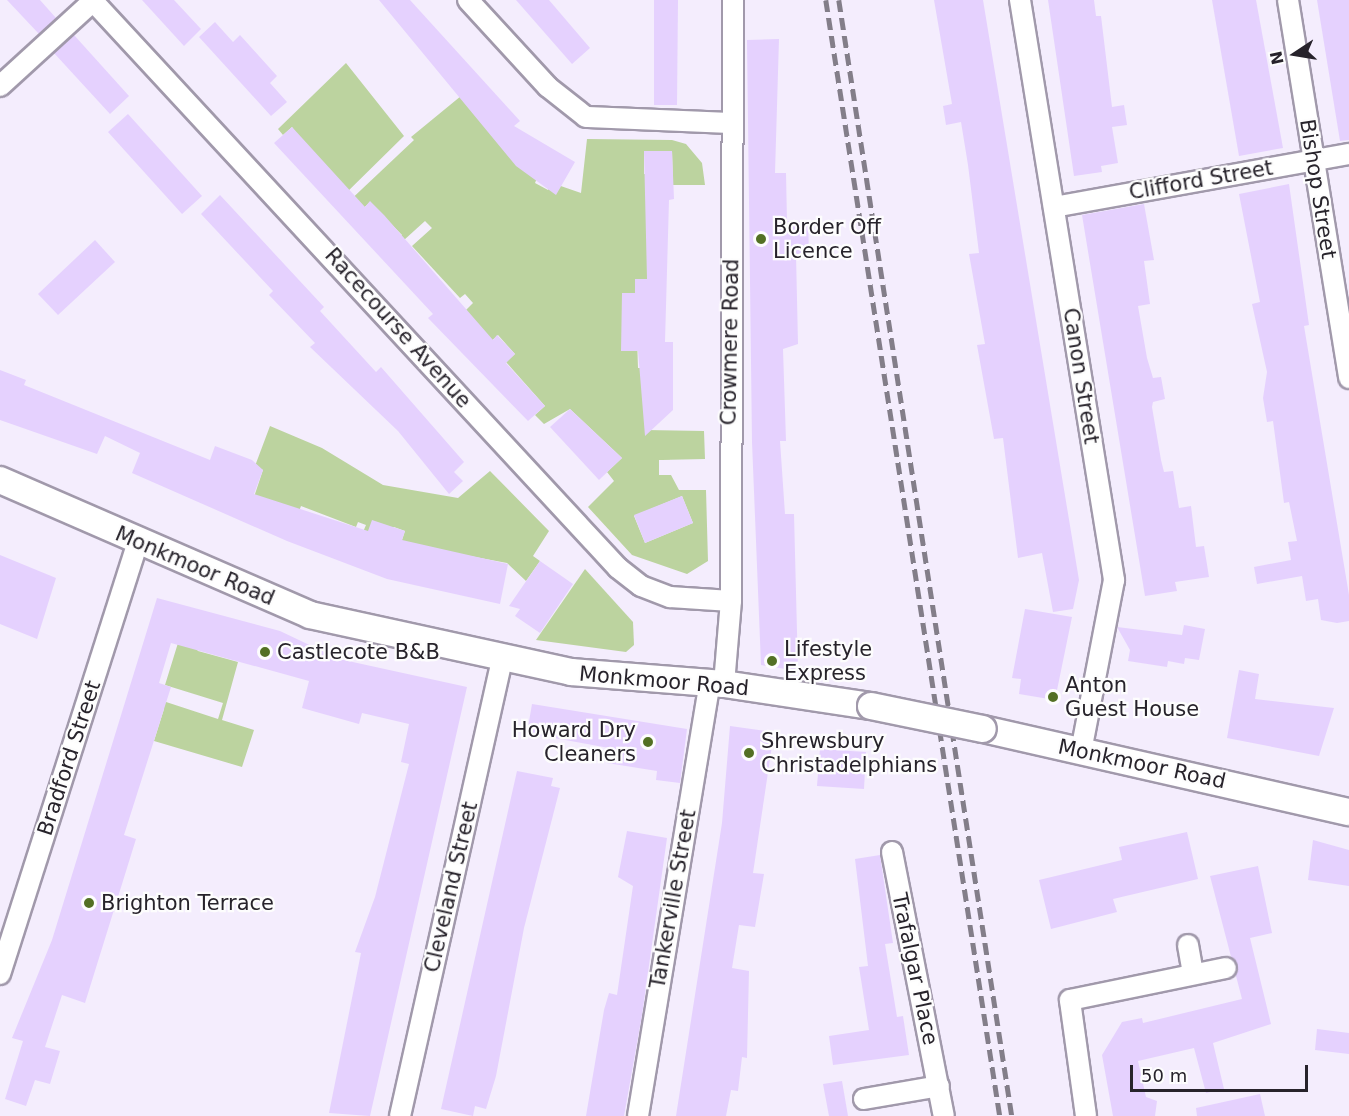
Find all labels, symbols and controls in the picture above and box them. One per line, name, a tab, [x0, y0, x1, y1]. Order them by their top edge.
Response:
north arrow	[1265, 24, 1325, 84]
text: N	[1266, 49, 1288, 66]
street label: Bishop Street	[1295, 117, 1341, 261]
street label: Clifford Street	[1127, 155, 1275, 205]
place label: Border Off Licence	[773, 214, 881, 264]
marker: Border Off Licence	[754, 232, 768, 246]
street label: Racecourse Avenue	[320, 243, 476, 413]
street label: Crowmere Road	[716, 258, 744, 426]
street label: Canon Street	[1058, 306, 1104, 446]
street label: Monkmoor Road	[112, 521, 278, 611]
place label: Lifestyle Express	[784, 636, 872, 686]
place label: Castlecote B&B	[277, 639, 440, 665]
marker: Castlecote B&B	[258, 645, 272, 659]
marker: Lifestyle Express	[765, 654, 779, 668]
street label: Monkmoor Road	[578, 661, 750, 701]
place label: Anton Guest House	[1065, 672, 1199, 722]
street label: Bradford Street	[32, 677, 106, 839]
marker: Anton Guest House	[1046, 690, 1060, 704]
place label: Howard Dry Cleaners	[512, 717, 636, 767]
place label: Shrewsbury Christadelphians	[761, 728, 937, 778]
street label: Monkmoor Road	[1056, 734, 1228, 794]
marker: Howard Dry Cleaners	[641, 735, 655, 749]
marker: Shrewsbury Christadelphians	[742, 746, 756, 760]
street label: Cleveland Street	[419, 799, 483, 975]
street label: Tankerville Street	[645, 807, 701, 991]
place label: Brighton Terrace	[101, 890, 274, 916]
street label: Trafalgar Place	[887, 891, 943, 1047]
marker: Brighton Terrace	[82, 896, 96, 910]
scale bar	[1133, 1053, 1312, 1091]
text: 50 m	[1141, 1065, 1187, 1086]

